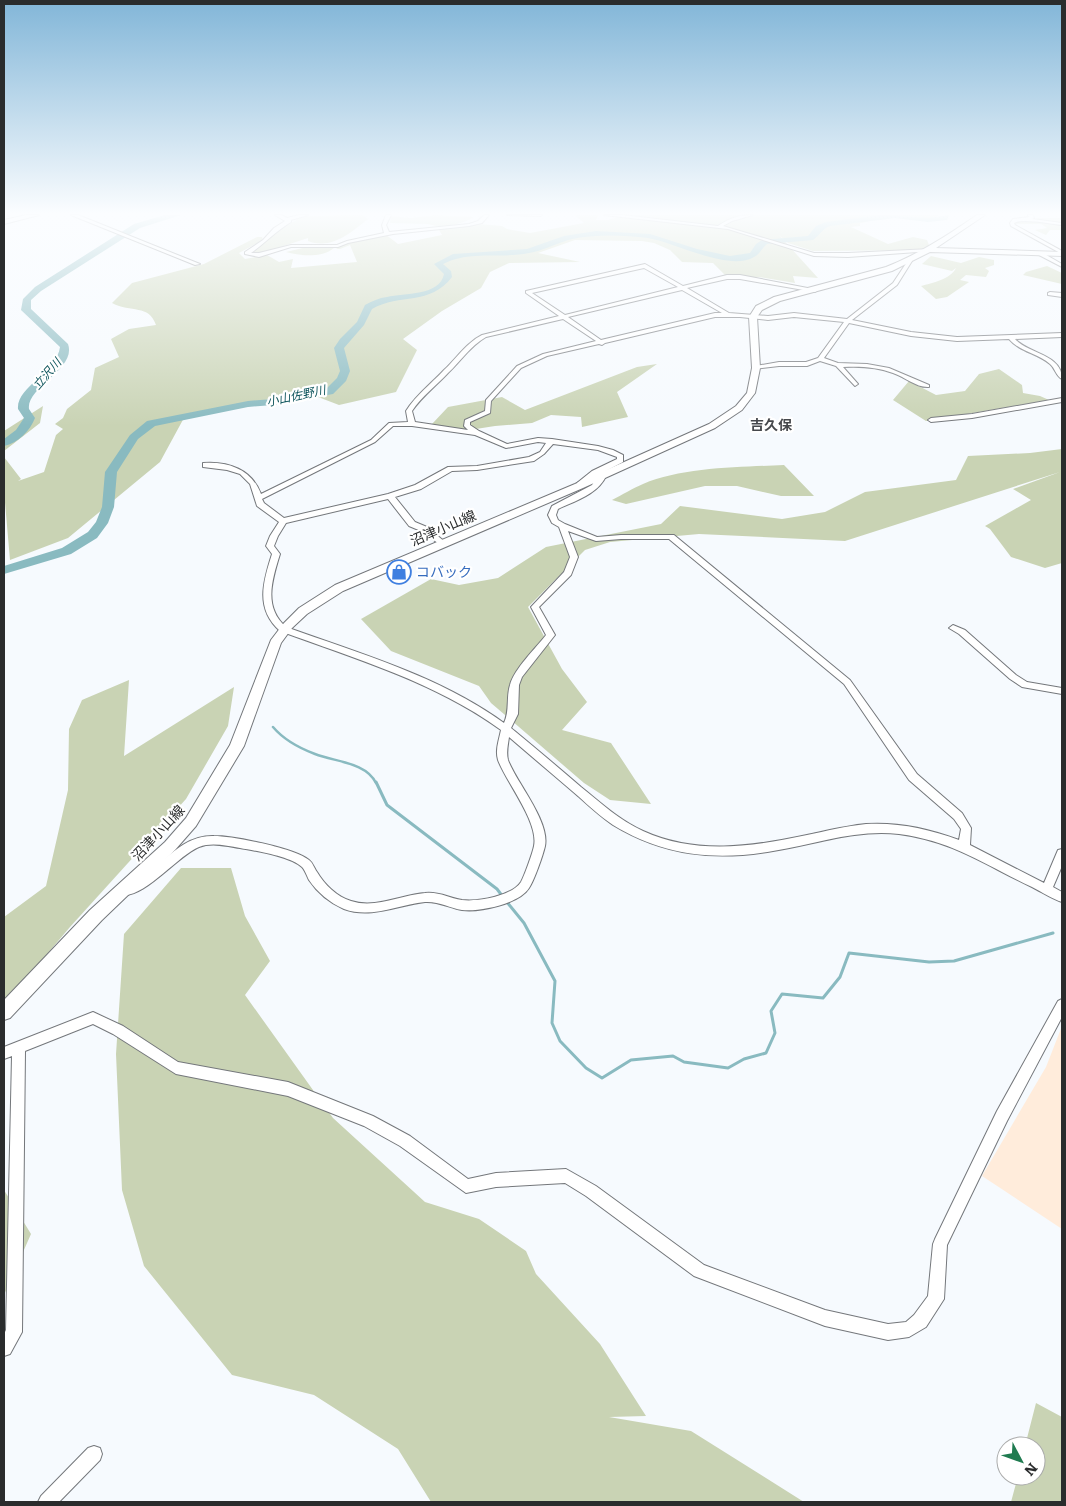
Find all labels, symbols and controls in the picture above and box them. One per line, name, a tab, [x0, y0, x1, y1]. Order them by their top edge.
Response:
water label: 立沢川	[28, 352, 66, 393]
water label: 小山佐野川	[265, 380, 329, 410]
district label: 吉久保	[750, 414, 792, 434]
street label: 沼津小山線	[406, 504, 479, 550]
shop icon: コバック	[386, 559, 412, 585]
place label: コバック	[416, 561, 472, 581]
street label: 沼津小山線	[126, 800, 188, 865]
north arrow	[996, 1436, 1046, 1486]
text: N	[1020, 1459, 1043, 1481]

